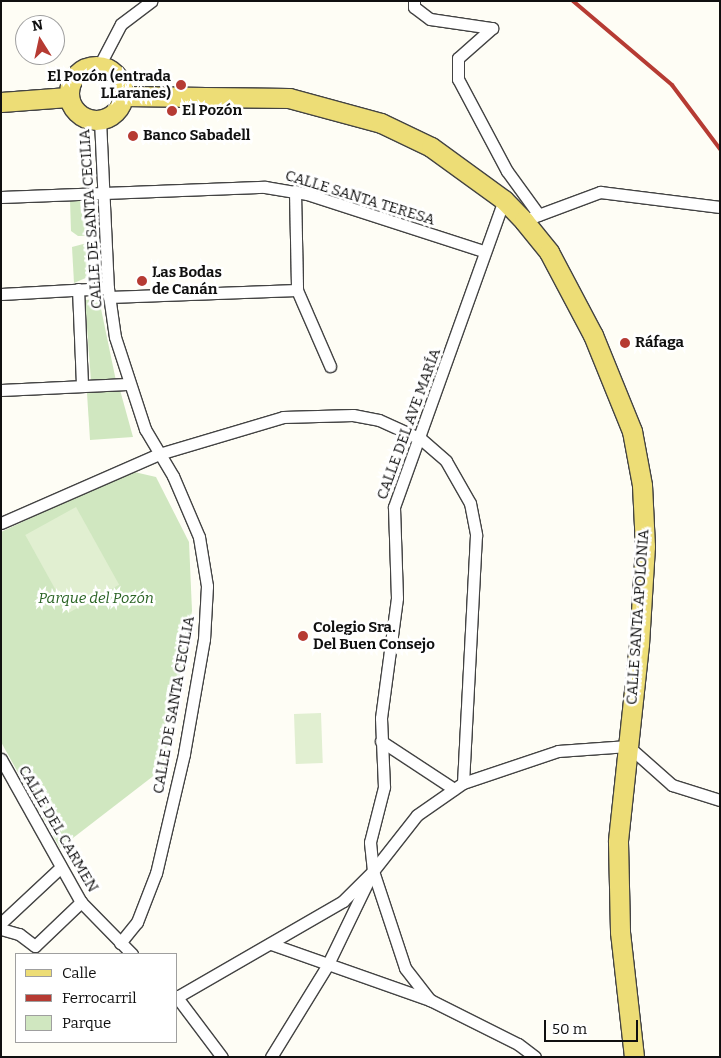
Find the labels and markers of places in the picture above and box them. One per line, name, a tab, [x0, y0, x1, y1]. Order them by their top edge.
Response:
place label: El Pozón (entrada LLaranes)	[47, 67, 171, 102]
marker: El Pozón (entrada LLaranes)	[175, 79, 187, 91]
place label: El Pozón	[182, 102, 242, 120]
marker: El Pozón	[166, 105, 178, 117]
place label: Banco Sabadell	[143, 127, 250, 145]
marker: Banco Sabadell	[127, 130, 139, 142]
place label: Las Bodas de Canán	[152, 263, 222, 298]
marker: Las Bodas de Canán	[136, 275, 148, 287]
place label: Ráfaga	[635, 334, 684, 352]
marker: Ráfaga	[619, 337, 631, 349]
place label: Colegio Sra. Del Buen Consejo	[313, 618, 435, 653]
marker: Colegio Sra. Del Buen Consejo	[297, 630, 309, 642]

